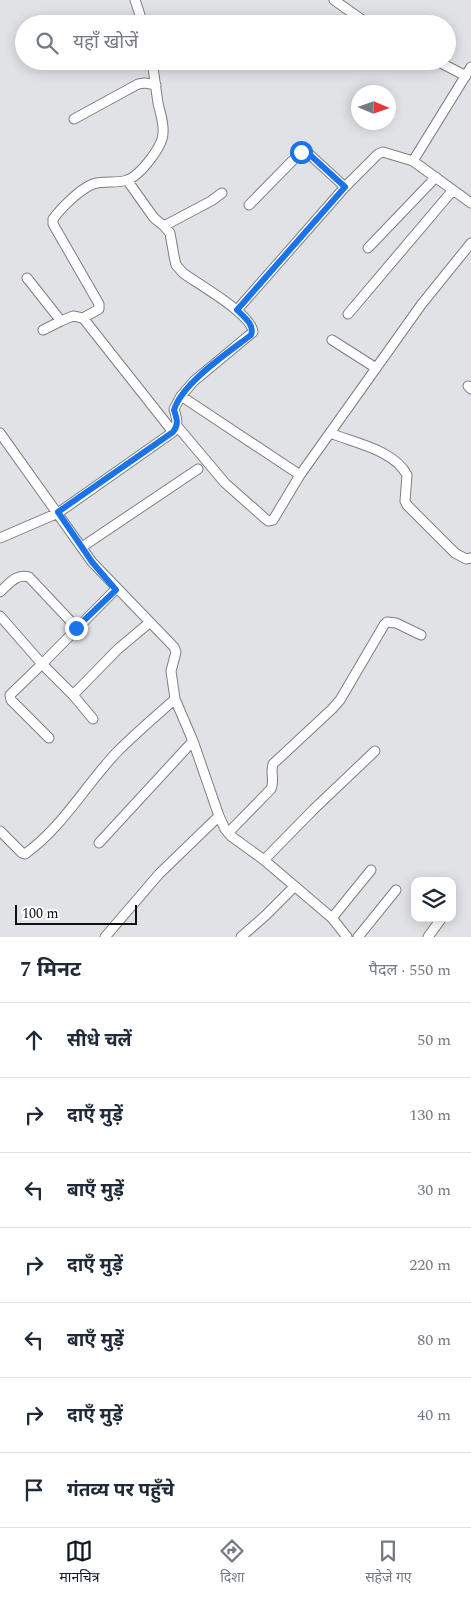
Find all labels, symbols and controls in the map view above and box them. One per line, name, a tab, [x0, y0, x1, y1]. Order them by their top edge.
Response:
search box	[15, 15, 456, 70]
text: यहाँ खोजें	[73, 28, 138, 57]
icon: search	[33, 29, 61, 57]
north arrow	[351, 85, 396, 130]
route start	[290, 141, 313, 164]
route end	[65, 617, 88, 640]
map controls	[411, 877, 456, 922]
button: layers	[411, 877, 456, 922]
scale bar	[15, 902, 138, 925]
text: 100 m	[22, 903, 59, 924]
text: 7 मिनट	[20, 954, 81, 986]
text: पैदल · 550 m	[369, 958, 451, 982]
icon: ahead	[20, 1026, 48, 1054]
text: सीधे चलें	[67, 1026, 132, 1055]
text: 50 m	[417, 1028, 451, 1052]
icon: right	[20, 1101, 48, 1129]
text: दाएँ मुड़ें	[67, 1101, 123, 1130]
text: 130 m	[409, 1103, 451, 1127]
icon: left	[20, 1176, 48, 1204]
text: बाएँ मुड़ें	[67, 1176, 124, 1205]
text: 30 m	[417, 1178, 451, 1202]
icon: right	[20, 1251, 48, 1279]
text: दाएँ मुड़ें	[67, 1251, 123, 1280]
text: 220 m	[409, 1253, 451, 1277]
icon: left	[20, 1326, 48, 1354]
text: बाएँ मुड़ें	[67, 1326, 124, 1355]
text: 80 m	[417, 1328, 451, 1352]
icon: right	[20, 1401, 48, 1429]
text: दाएँ मुड़ें	[67, 1401, 123, 1430]
text: 40 m	[417, 1403, 451, 1427]
icon: arrive	[20, 1476, 48, 1504]
text: गंतव्य पर पहुँचे	[67, 1476, 174, 1505]
tab: मानचित्र	[59, 1537, 99, 1588]
tab: दिशा	[218, 1537, 246, 1588]
tab: सहेजे गए	[365, 1537, 412, 1588]

